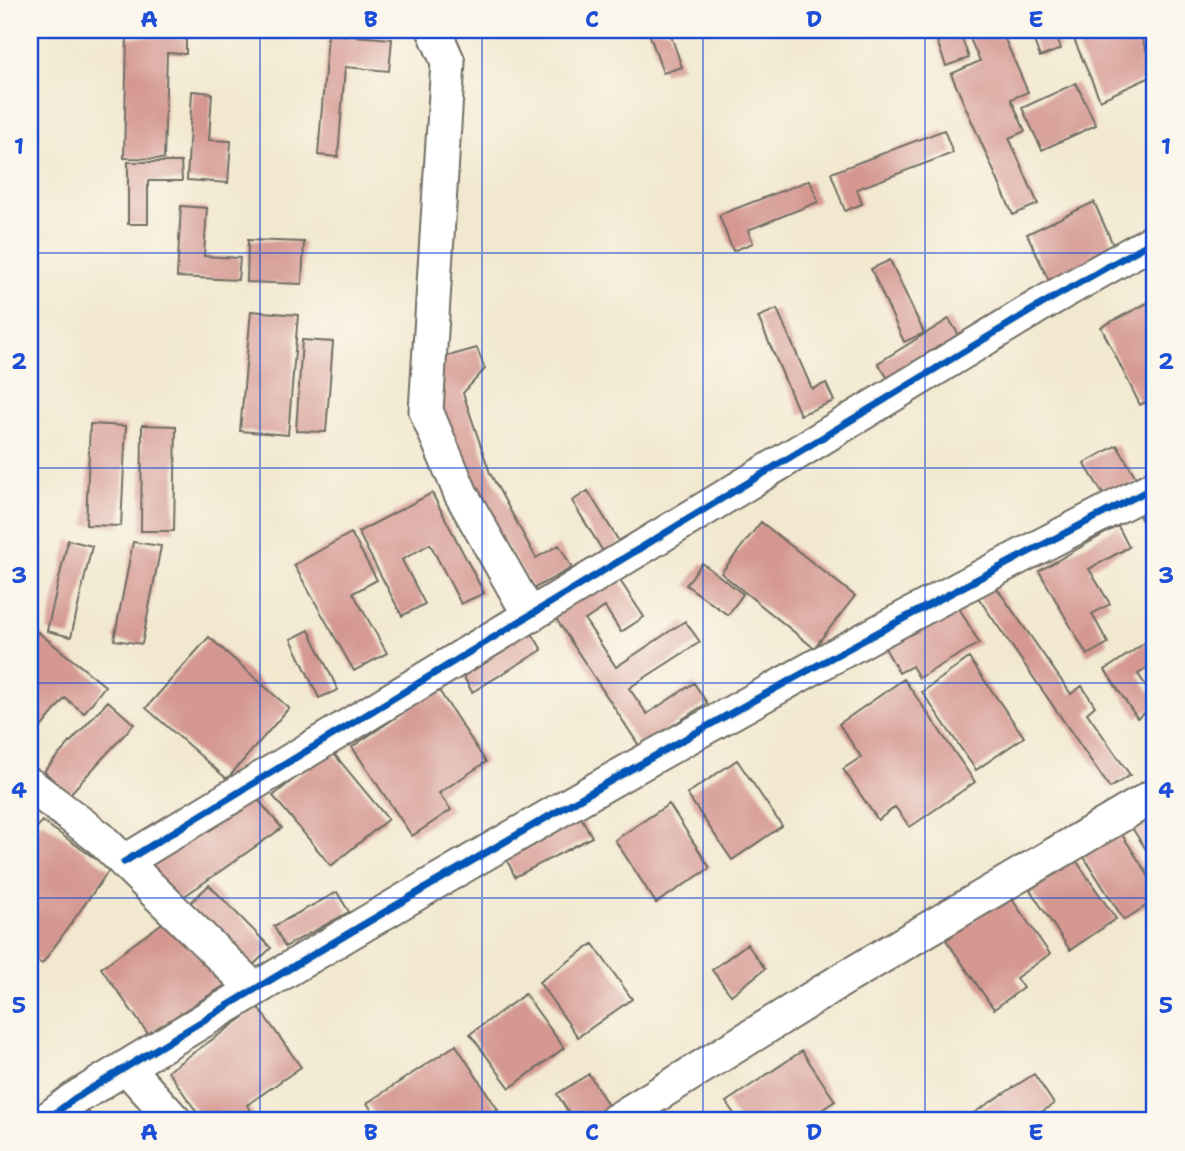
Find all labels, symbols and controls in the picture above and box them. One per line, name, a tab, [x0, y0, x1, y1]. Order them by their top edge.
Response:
text: A	[140, 4, 158, 34]
text: B	[364, 4, 378, 34]
text: C	[585, 4, 599, 34]
text: D	[806, 4, 822, 34]
text: E	[1028, 4, 1044, 34]
text: 1	[14, 131, 24, 161]
text: 1	[1161, 131, 1171, 161]
text: 2	[11, 346, 27, 376]
text: 2	[1158, 346, 1174, 376]
text: 3	[11, 560, 27, 590]
text: 3	[1158, 560, 1174, 590]
text: 4	[11, 775, 27, 805]
text: 4	[1158, 775, 1174, 805]
text: 5	[12, 990, 26, 1020]
text: 5	[1159, 990, 1173, 1020]
text: A	[140, 1117, 158, 1147]
text: B	[364, 1117, 378, 1147]
text: C	[585, 1117, 599, 1147]
text: D	[806, 1117, 822, 1147]
text: E	[1028, 1117, 1044, 1147]

